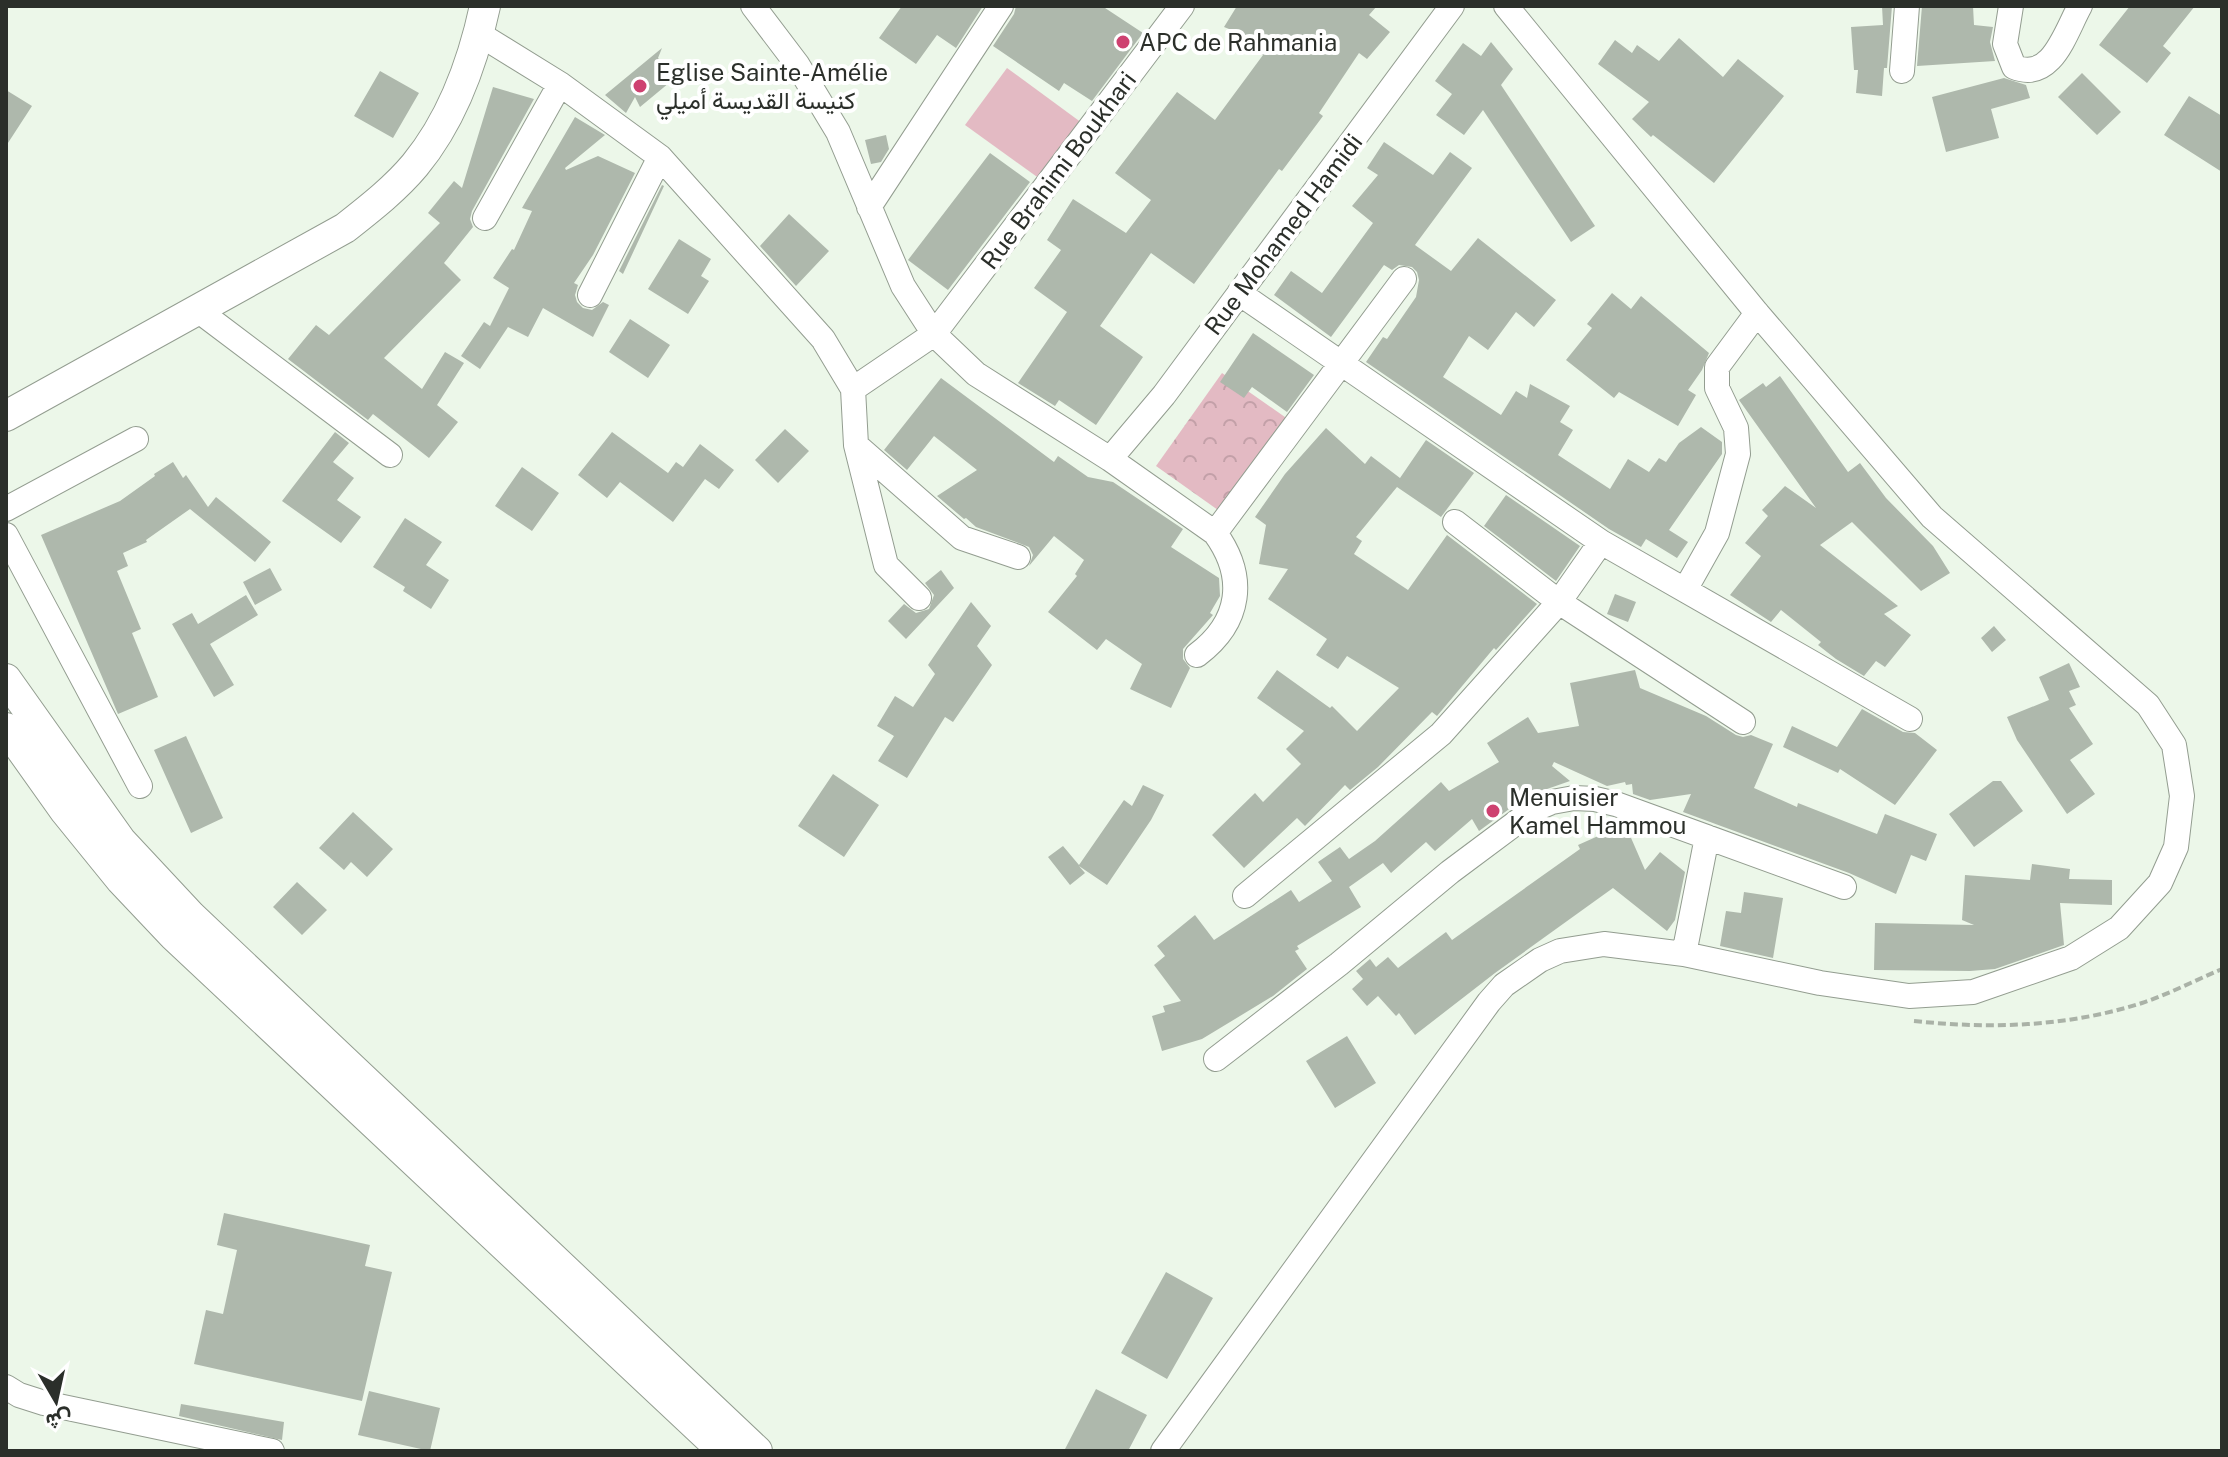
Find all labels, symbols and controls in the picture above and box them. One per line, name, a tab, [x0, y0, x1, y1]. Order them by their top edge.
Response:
place label: APC de Rahmania	[1139, 28, 1337, 56]
marker: APC de Rahmania	[1114, 33, 1132, 51]
place label: Eglise Sainte-Amélie كنيسة القديسة أميلي	[656, 58, 888, 120]
street label: Rue Brahimi Boukhari	[975, 66, 1141, 274]
marker: Eglise Sainte-Amélie كنيسة القديسة أميلي	[631, 77, 649, 95]
street label: Rue Mohamed Hamidi	[1198, 128, 1368, 340]
place label: Menuisier Kamel Hammou	[1509, 783, 1686, 839]
marker: Menuisier Kamel Hammou	[1484, 802, 1502, 820]
north arrow	[16, 1361, 96, 1441]
text: ش	[44, 1405, 74, 1436]

